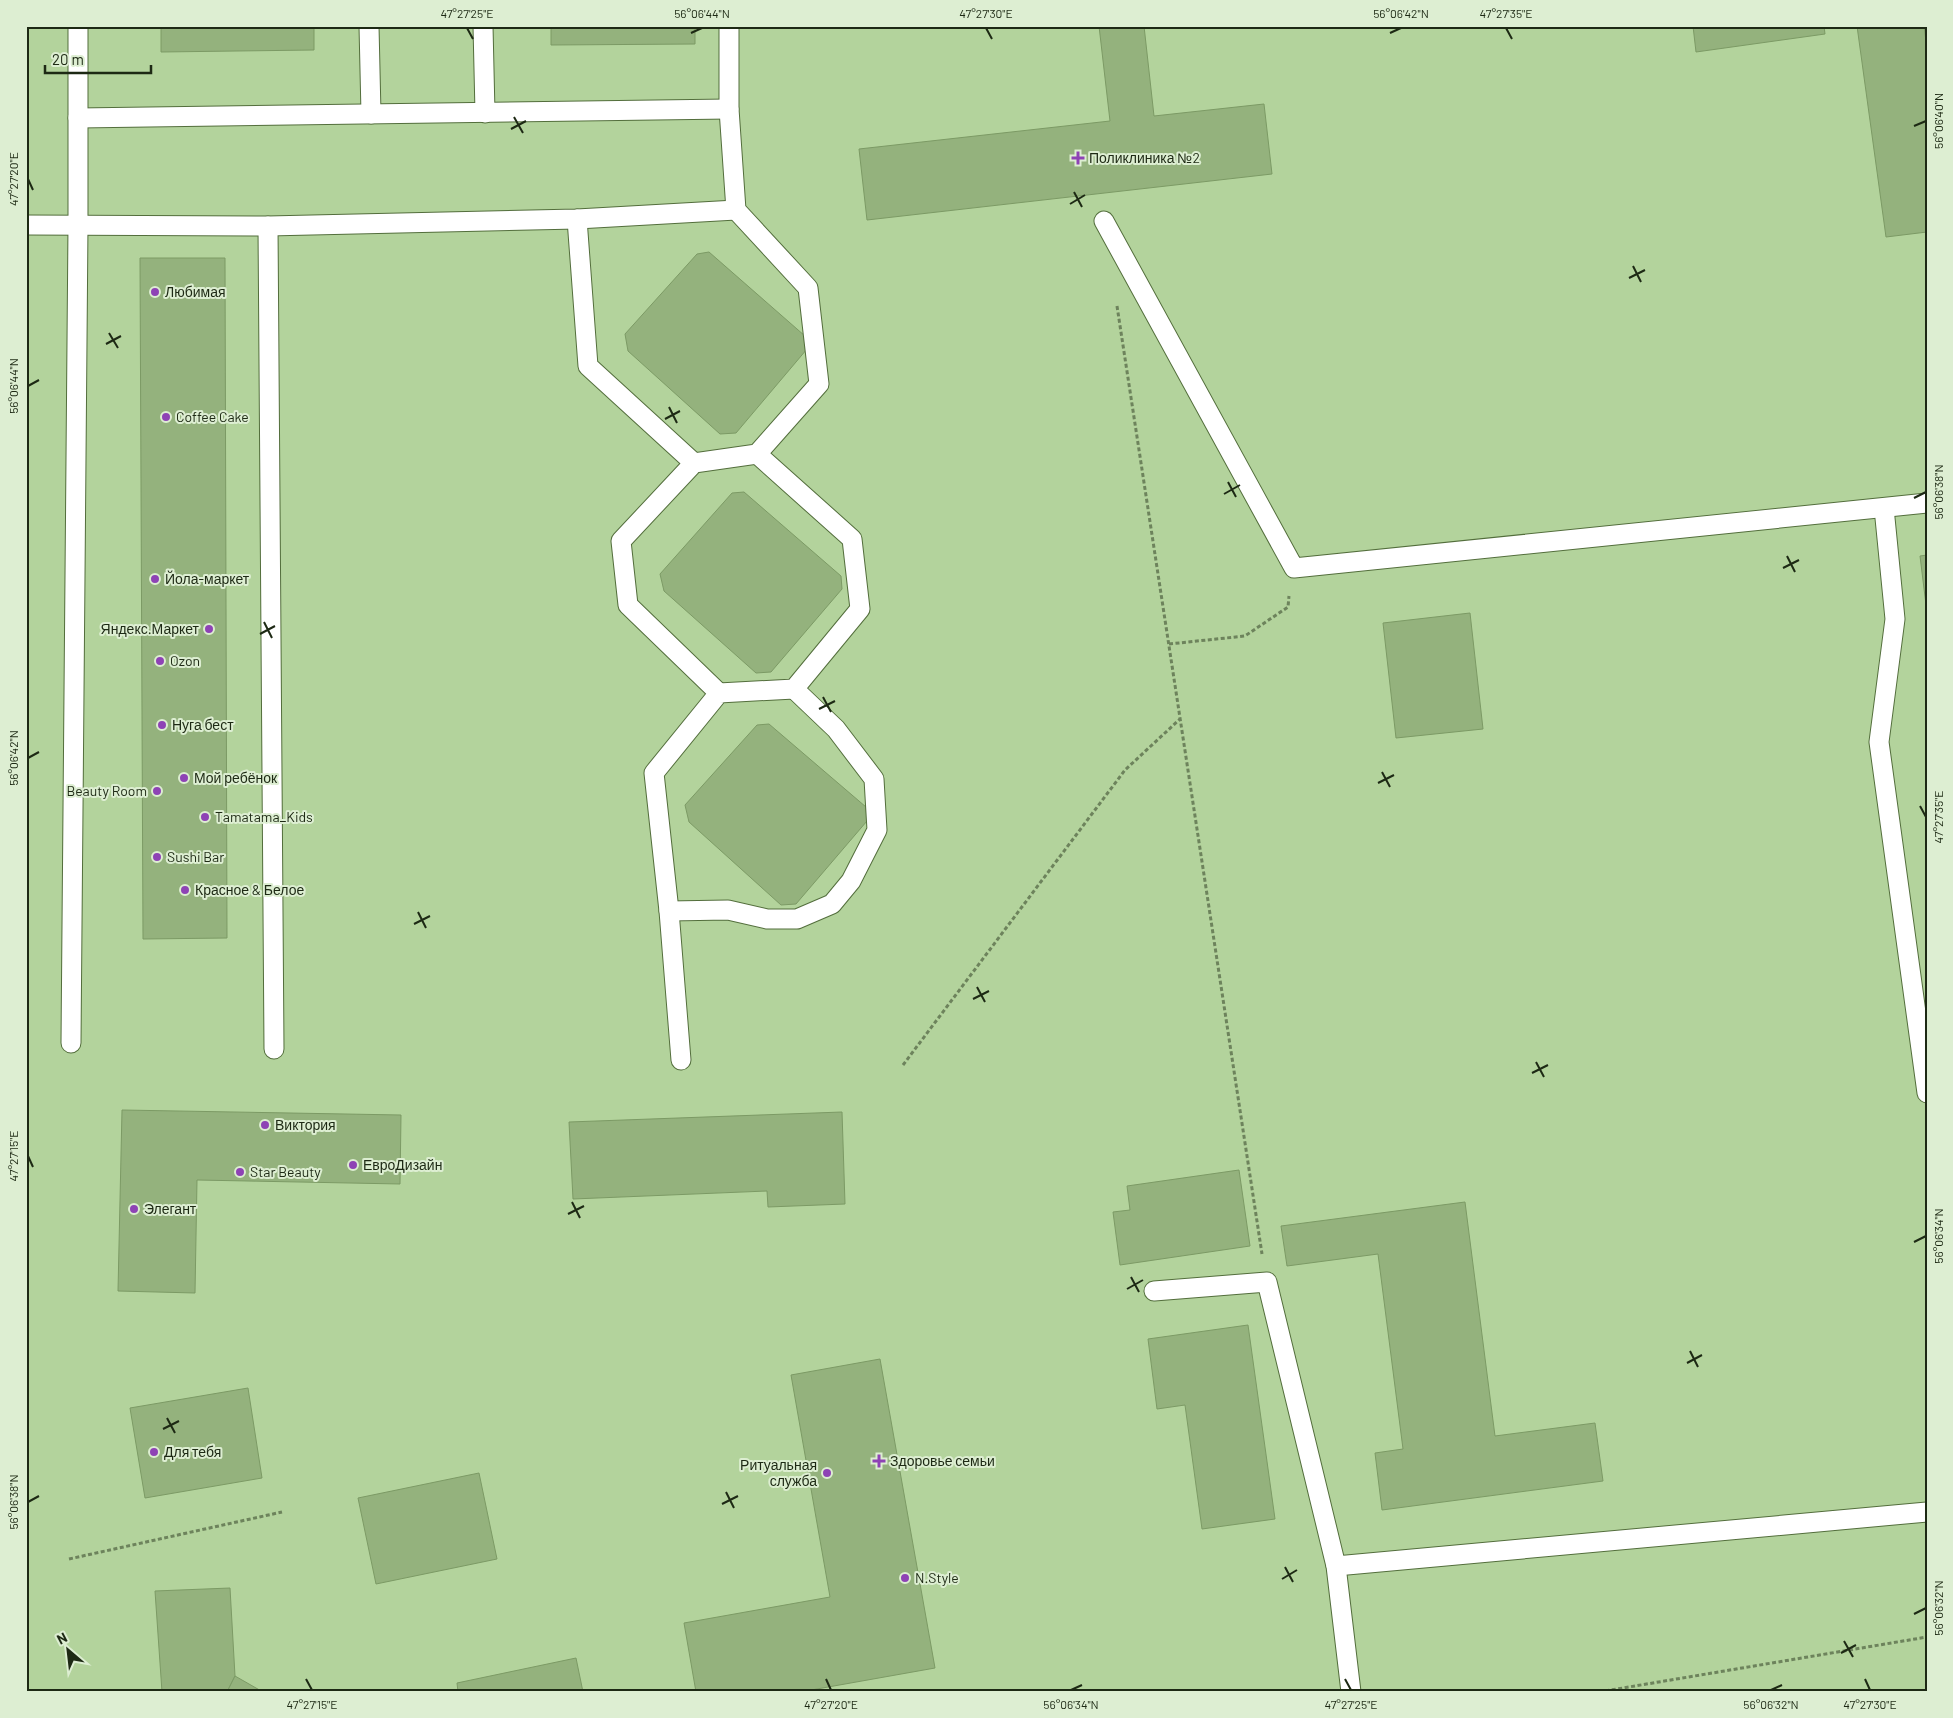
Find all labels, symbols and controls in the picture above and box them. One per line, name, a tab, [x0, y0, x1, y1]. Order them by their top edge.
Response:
text: 47°27'25"E	[440, 6, 494, 20]
text: 56°06'44"N	[674, 6, 730, 20]
text: 47°27'30"E	[959, 6, 1013, 20]
text: 56°06'42"N	[1373, 6, 1429, 20]
text: 47°27'35"E	[1480, 6, 1532, 20]
scale bar	[45, 42, 151, 74]
text: 20 m	[52, 50, 84, 68]
text: 56°06'40"N	[1931, 93, 1945, 149]
place label: Поликлиника №2	[1089, 149, 1200, 166]
marker: Поликлиника №2	[1071, 151, 1085, 165]
text: 47°27'20"E	[6, 152, 20, 206]
place label: Любимая	[165, 283, 226, 300]
marker: Любимая	[149, 286, 161, 298]
text: 56°06'44"N	[6, 358, 20, 414]
place label: Coffee Cake	[176, 408, 249, 425]
marker: Coffee Cake	[160, 411, 172, 423]
text: 56°06'38"N	[1931, 464, 1945, 520]
place label: Йола-маркет	[165, 570, 250, 587]
marker: Йола-маркет	[149, 573, 161, 585]
place label: Яндекс.Маркет	[101, 620, 200, 637]
marker: Яндекс.Маркет	[203, 623, 215, 635]
place label: Ozon	[170, 652, 200, 669]
marker: Ozon	[154, 655, 166, 667]
place label: Нуга бест	[172, 716, 234, 733]
marker: Нуга бест	[156, 719, 168, 731]
text: 56°06'42"N	[6, 730, 20, 786]
place label: Мой ребёнок	[194, 769, 278, 786]
marker: Мой ребёнок	[178, 772, 190, 784]
place label: Beauty Room	[66, 782, 147, 799]
marker: Beauty Room	[151, 785, 163, 797]
text: 47°27'35"E	[1931, 791, 1945, 843]
place label: Tamatama_Kids	[215, 808, 313, 825]
marker: Tamatama_Kids	[199, 811, 211, 823]
place label: Sushi Bar	[167, 848, 224, 865]
marker: Sushi Bar	[151, 851, 163, 863]
place label: Красное & Белое	[195, 881, 304, 898]
marker: Красное & Белое	[179, 884, 191, 896]
place label: Виктория	[275, 1116, 336, 1133]
marker: Виктория	[259, 1119, 271, 1131]
text: 47°27'15"E	[6, 1131, 20, 1181]
place label: ЕвроДизайн	[363, 1156, 442, 1173]
marker: ЕвроДизайн	[347, 1159, 359, 1171]
place label: Star Beauty	[250, 1163, 321, 1180]
marker: Star Beauty	[234, 1166, 246, 1178]
place label: Элегант	[144, 1200, 197, 1217]
marker: Элегант	[128, 1203, 140, 1215]
text: 56°06'34"N	[1931, 1208, 1945, 1264]
place label: Для тебя	[164, 1443, 221, 1460]
marker: Для тебя	[148, 1446, 160, 1458]
place label: Здоровье семьи	[890, 1452, 995, 1469]
marker: Здоровье семьи	[872, 1454, 886, 1468]
place label: Ритуальная служба	[740, 1456, 817, 1489]
marker: Ритуальная служба	[821, 1467, 833, 1479]
text: 56°06'38"N	[6, 1474, 20, 1530]
place label: N.Style	[915, 1569, 959, 1586]
marker: N.Style	[899, 1572, 911, 1584]
text: 56°06'32"N	[1931, 1580, 1945, 1636]
north arrow	[42, 1626, 92, 1676]
text: N	[54, 1628, 70, 1648]
text: 47°27'15"E	[287, 1697, 337, 1711]
text: 47°27'20"E	[804, 1697, 858, 1711]
text: 56°06'34"N	[1043, 1697, 1099, 1711]
text: 47°27'25"E	[1324, 1697, 1378, 1711]
text: 56°06'32"N	[1743, 1697, 1799, 1711]
text: 47°27'30"E	[1843, 1697, 1897, 1711]

